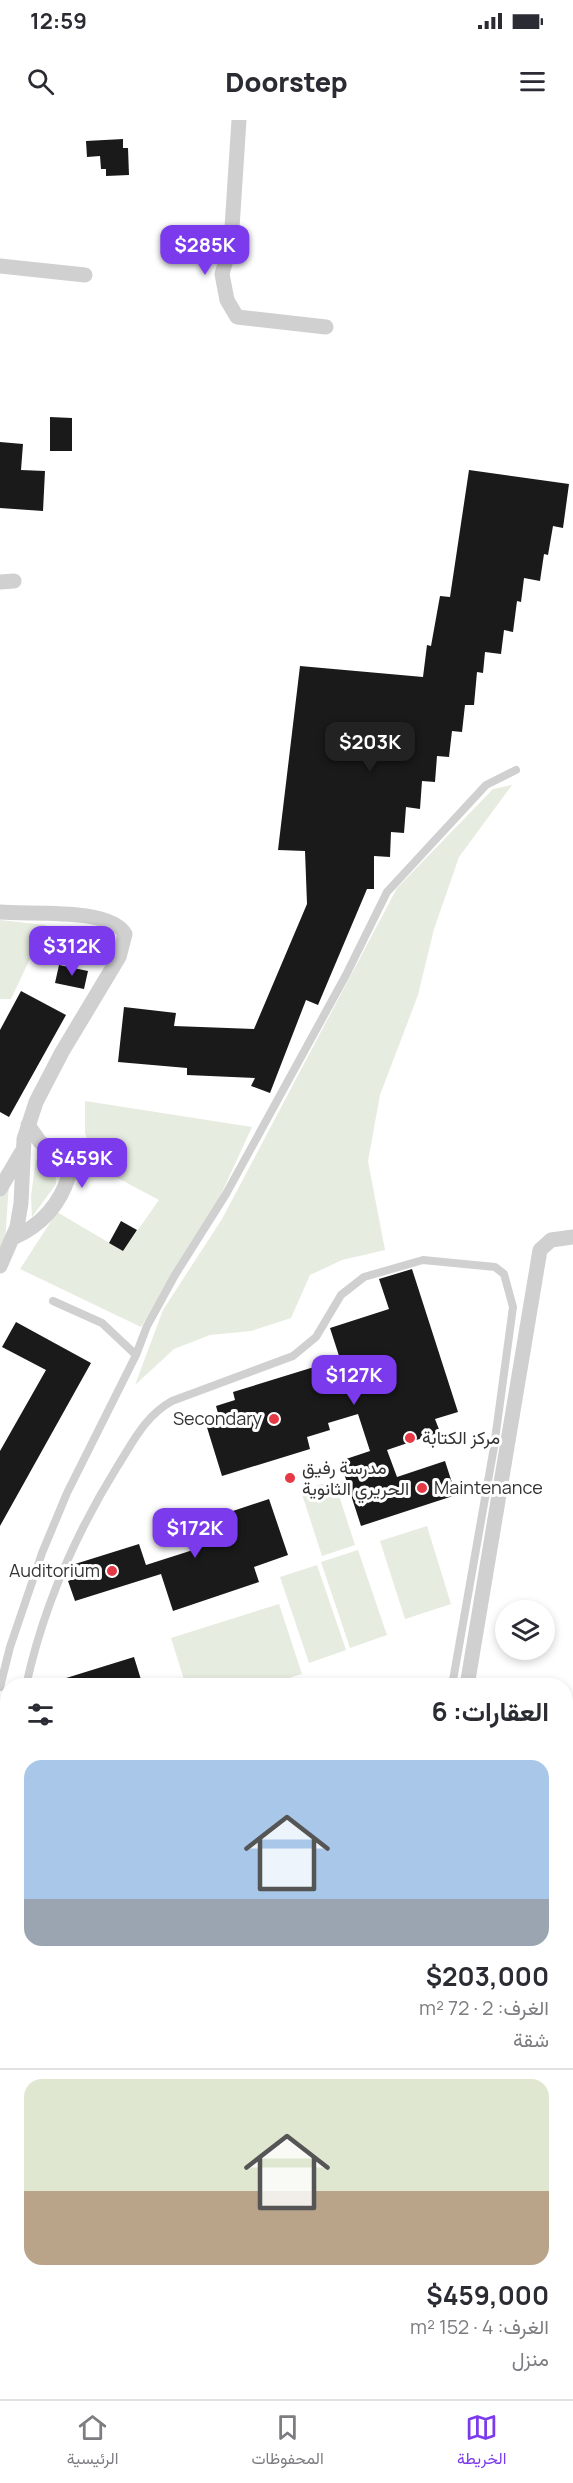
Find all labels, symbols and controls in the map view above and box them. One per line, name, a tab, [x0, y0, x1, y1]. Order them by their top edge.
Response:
text: 12:59	[30, 6, 87, 36]
text: Doorstep	[225, 63, 348, 100]
icon: search	[24, 65, 57, 98]
icon: menu	[516, 65, 549, 98]
pin: $285K	[163, 225, 247, 276]
text: $285K	[174, 231, 236, 258]
pin: $203K	[328, 722, 412, 773]
text: $203K	[339, 728, 401, 755]
pin: $312K	[30, 926, 114, 977]
text: $312K	[43, 932, 101, 959]
pin: $459K	[40, 1138, 124, 1189]
text: $459K	[51, 1144, 113, 1171]
pin: $127K	[312, 1355, 396, 1406]
text: $127K	[326, 1361, 382, 1388]
place label: Secondary	[173, 1406, 262, 1430]
marker: Secondary	[267, 1412, 281, 1426]
place label: مركز الكتابة	[422, 1425, 500, 1449]
marker: مركز الكتابة	[403, 1431, 417, 1445]
place label: مدرسة رفيق الحريري الثانوية	[302, 1455, 409, 1504]
marker: مدرسة رفيق الحريري الثانوية	[283, 1471, 297, 1485]
place label: Maintenance	[434, 1475, 543, 1499]
marker: Maintenance	[415, 1481, 429, 1495]
pin: $172K	[153, 1508, 237, 1559]
text: $172K	[167, 1514, 223, 1541]
place label: Auditorium	[9, 1558, 100, 1582]
marker: Auditorium	[105, 1564, 119, 1578]
map controls	[495, 1600, 555, 1660]
button: layers	[495, 1600, 555, 1660]
text: العقارات: 6	[432, 1693, 549, 1729]
icon: filters	[24, 1698, 57, 1731]
icon: home	[233, 1799, 341, 1907]
text: $203,000	[426, 1958, 549, 1994]
text: الغرف: 2 · 72 m²	[419, 1994, 549, 2021]
text: شقة	[513, 2026, 549, 2053]
icon: home	[233, 2118, 341, 2226]
text: $459,000	[426, 2277, 549, 2313]
text: الغرف: 4 · 152 m²	[410, 2313, 549, 2340]
text: منزل	[512, 2345, 549, 2372]
tab: الرئيسية	[67, 2411, 118, 2473]
tab: المحفوظات	[252, 2411, 324, 2473]
tab: الخريطة	[457, 2411, 506, 2473]

